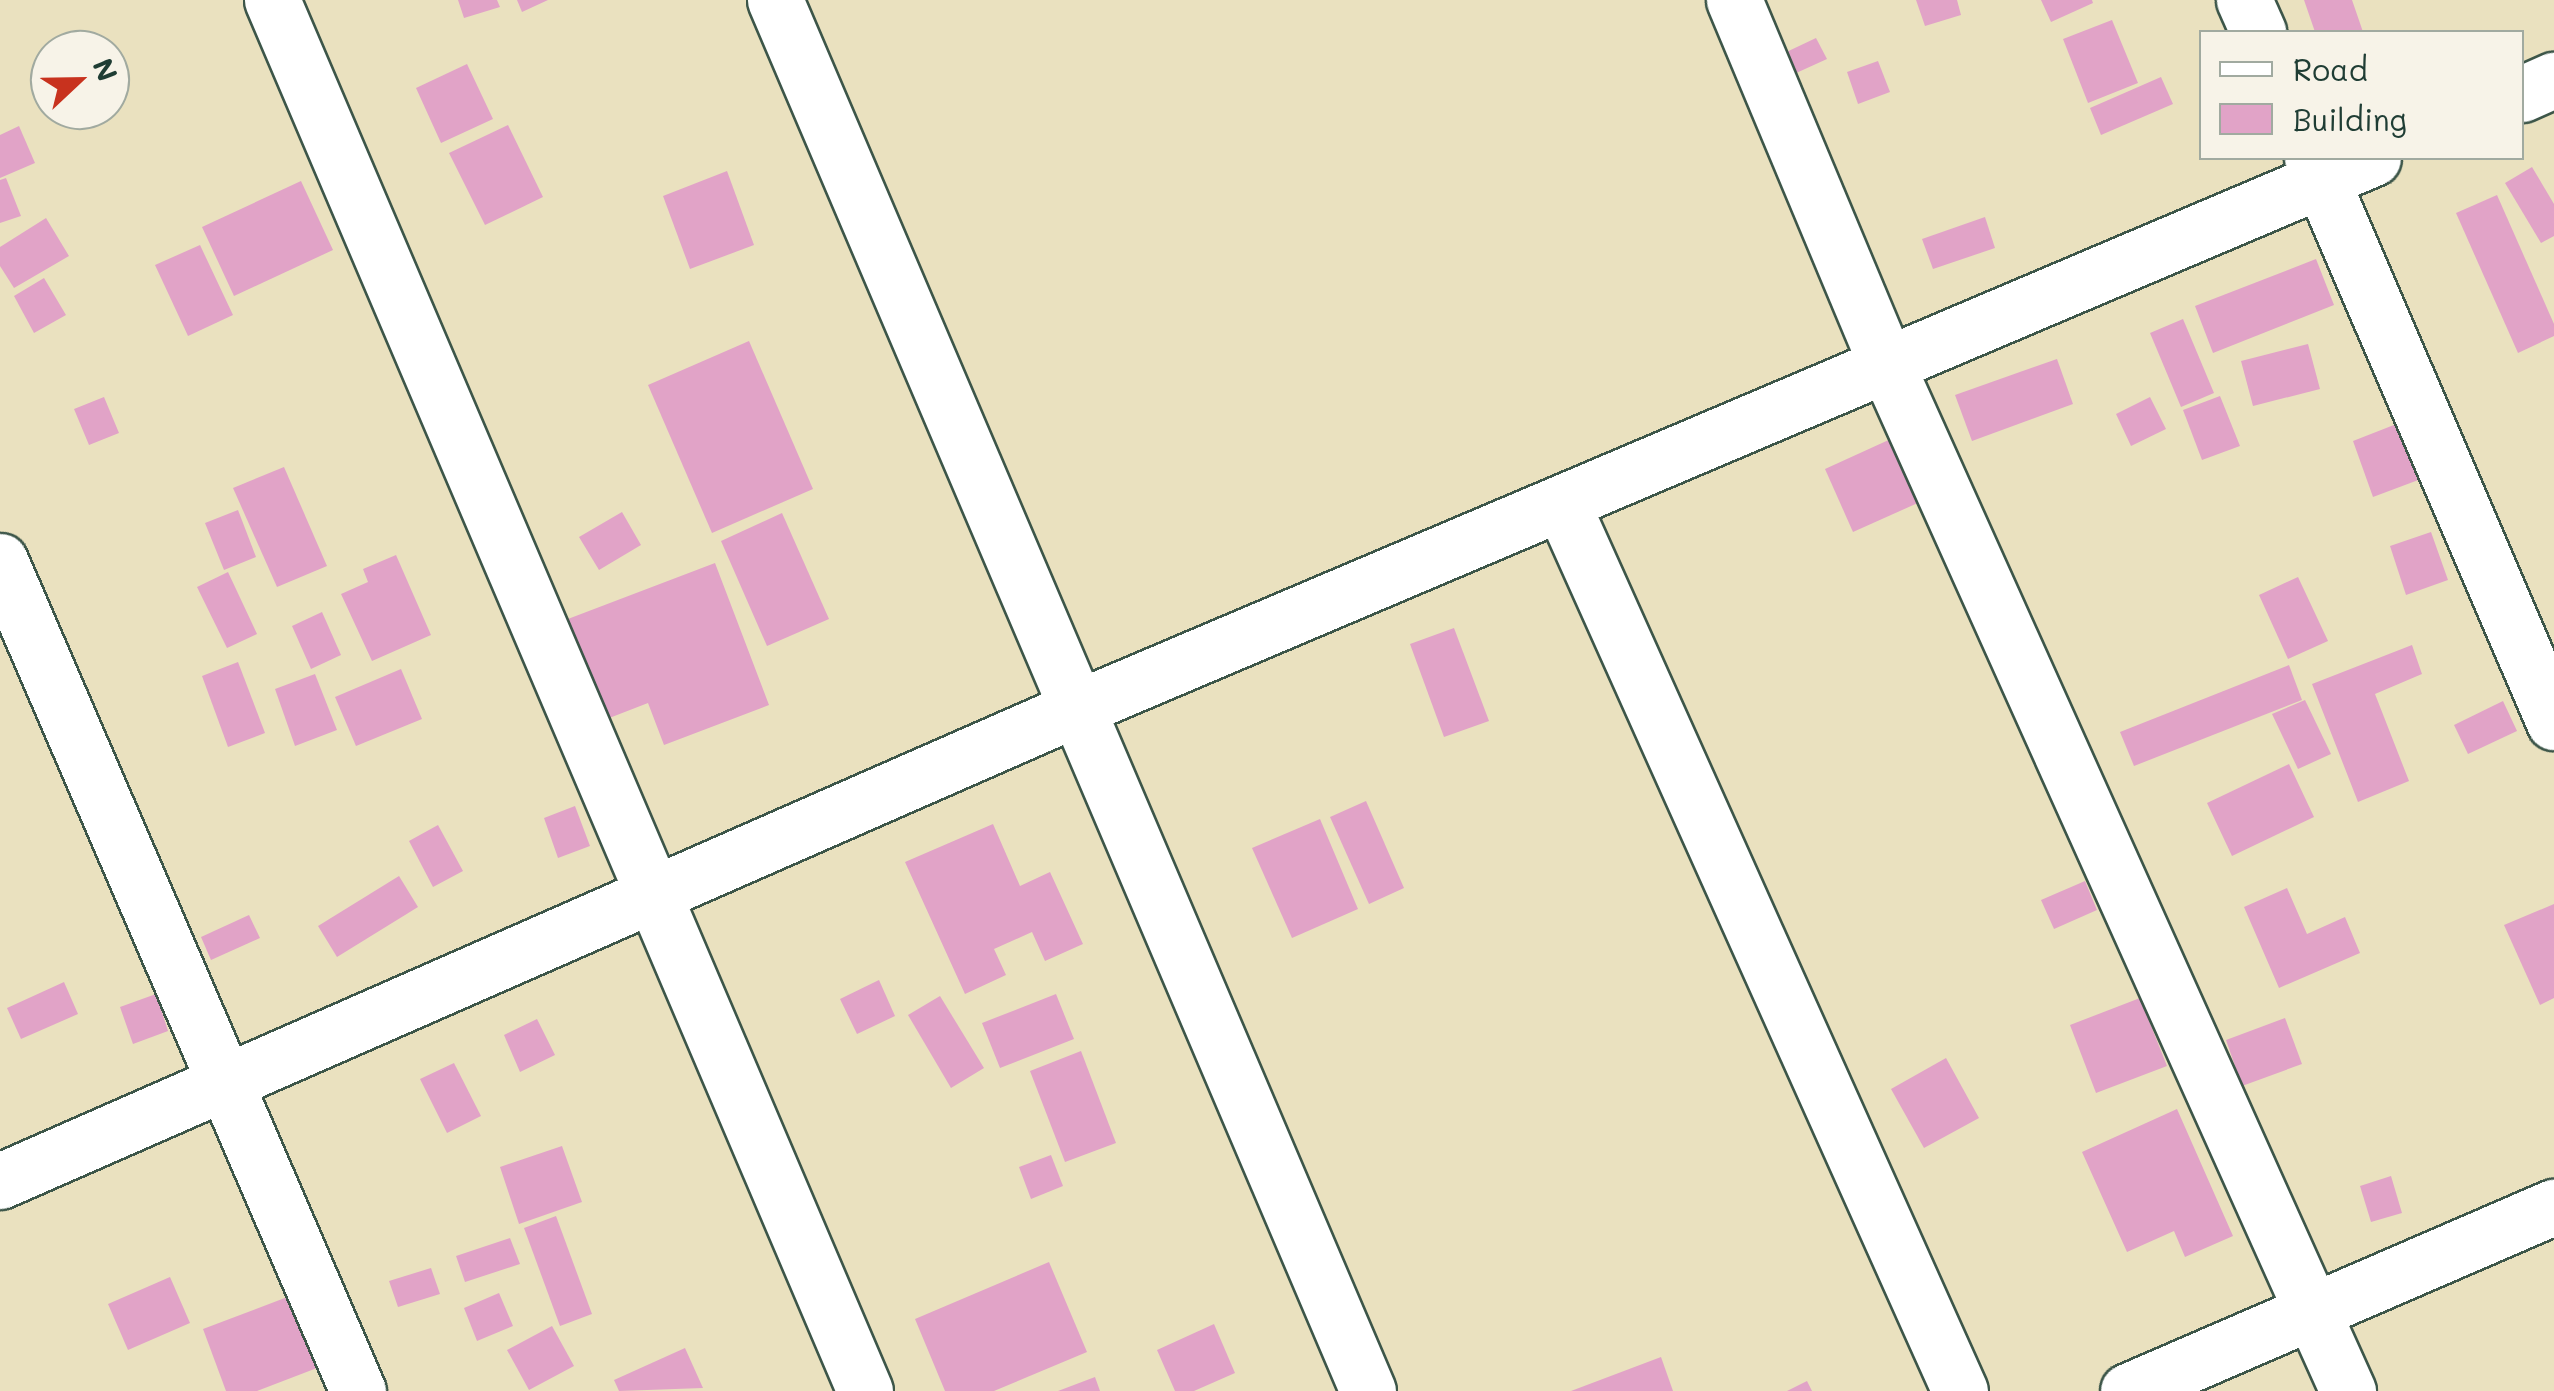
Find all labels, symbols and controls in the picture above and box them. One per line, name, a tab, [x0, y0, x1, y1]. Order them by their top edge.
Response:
north arrow	[30, 30, 130, 130]
legend	[2199, 30, 2524, 160]
text: Road	[2293, 49, 2368, 89]
text: N	[85, 53, 127, 86]
text: Building	[2293, 99, 2407, 139]

